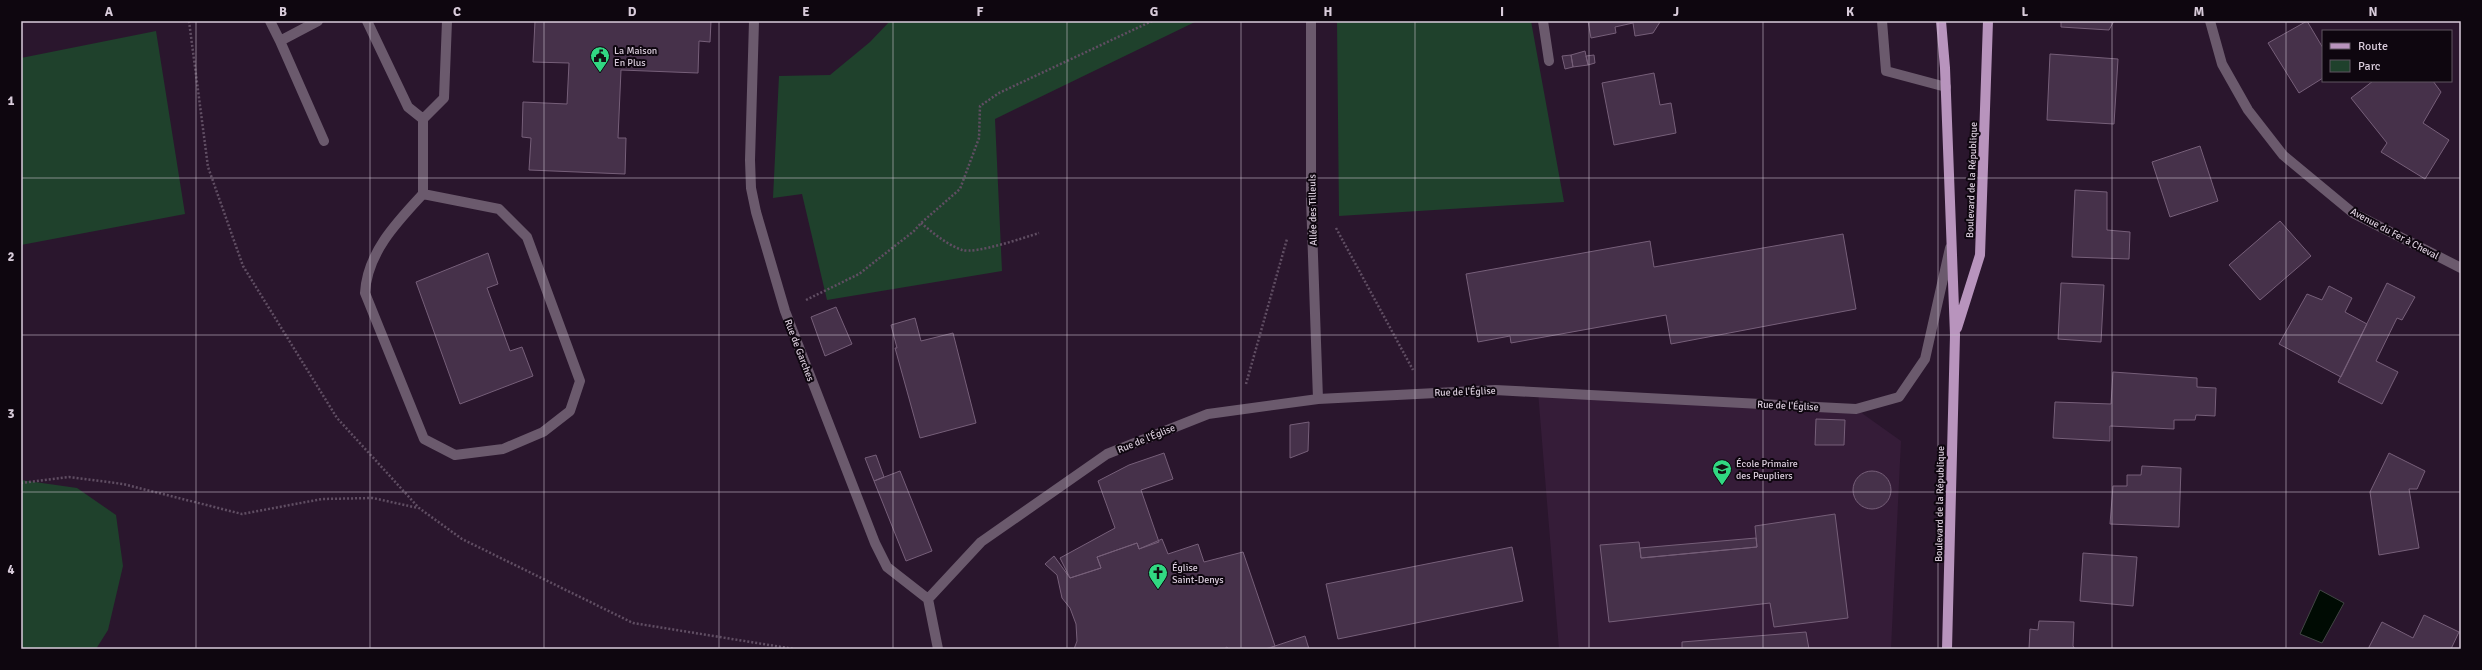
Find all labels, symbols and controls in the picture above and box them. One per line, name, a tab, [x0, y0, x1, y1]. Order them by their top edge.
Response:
text: A	[105, 4, 114, 20]
text: B	[279, 4, 287, 20]
text: C	[453, 4, 461, 20]
text: D	[628, 4, 637, 20]
text: E	[802, 4, 810, 20]
text: F	[977, 4, 984, 20]
text: G	[1150, 4, 1158, 20]
text: H	[1324, 4, 1332, 20]
text: I	[1500, 4, 1504, 20]
text: J	[1673, 4, 1679, 20]
text: K	[1846, 4, 1854, 20]
text: L	[2022, 4, 2029, 20]
text: M	[2194, 4, 2205, 20]
text: N	[2368, 4, 2378, 20]
legend	[2322, 30, 2452, 82]
text: Route	[2358, 39, 2388, 54]
public building icon: La Maison En Plus	[589, 45, 611, 73]
place label: La Maison En Plus	[614, 45, 657, 69]
text: Parc	[2358, 59, 2381, 74]
text: 1	[7, 93, 15, 109]
street label: Boulevard de la République	[1964, 122, 1980, 238]
street label: Allée des Tilleuls	[1306, 173, 1320, 246]
street label: Avenue du Fer à Cheval	[2348, 205, 2441, 262]
text: 2	[7, 249, 15, 265]
street label: Rue de Garches	[782, 318, 817, 384]
street label: Rue de l'Église	[1434, 384, 1496, 399]
street label: Rue de l'Église	[1757, 397, 1819, 414]
text: 3	[7, 406, 15, 422]
street label: Rue de l'Église	[1115, 421, 1177, 456]
street label: Boulevard de la République	[1933, 446, 1947, 562]
place label: École Primaire des Peupliers	[1736, 457, 1798, 482]
school or university icon: École Primaire des Peupliers	[1711, 458, 1733, 486]
place label: Église Saint-Denys	[1172, 561, 1224, 586]
text: 4	[7, 562, 15, 578]
church icon: Église Saint-Denys	[1147, 562, 1169, 590]

